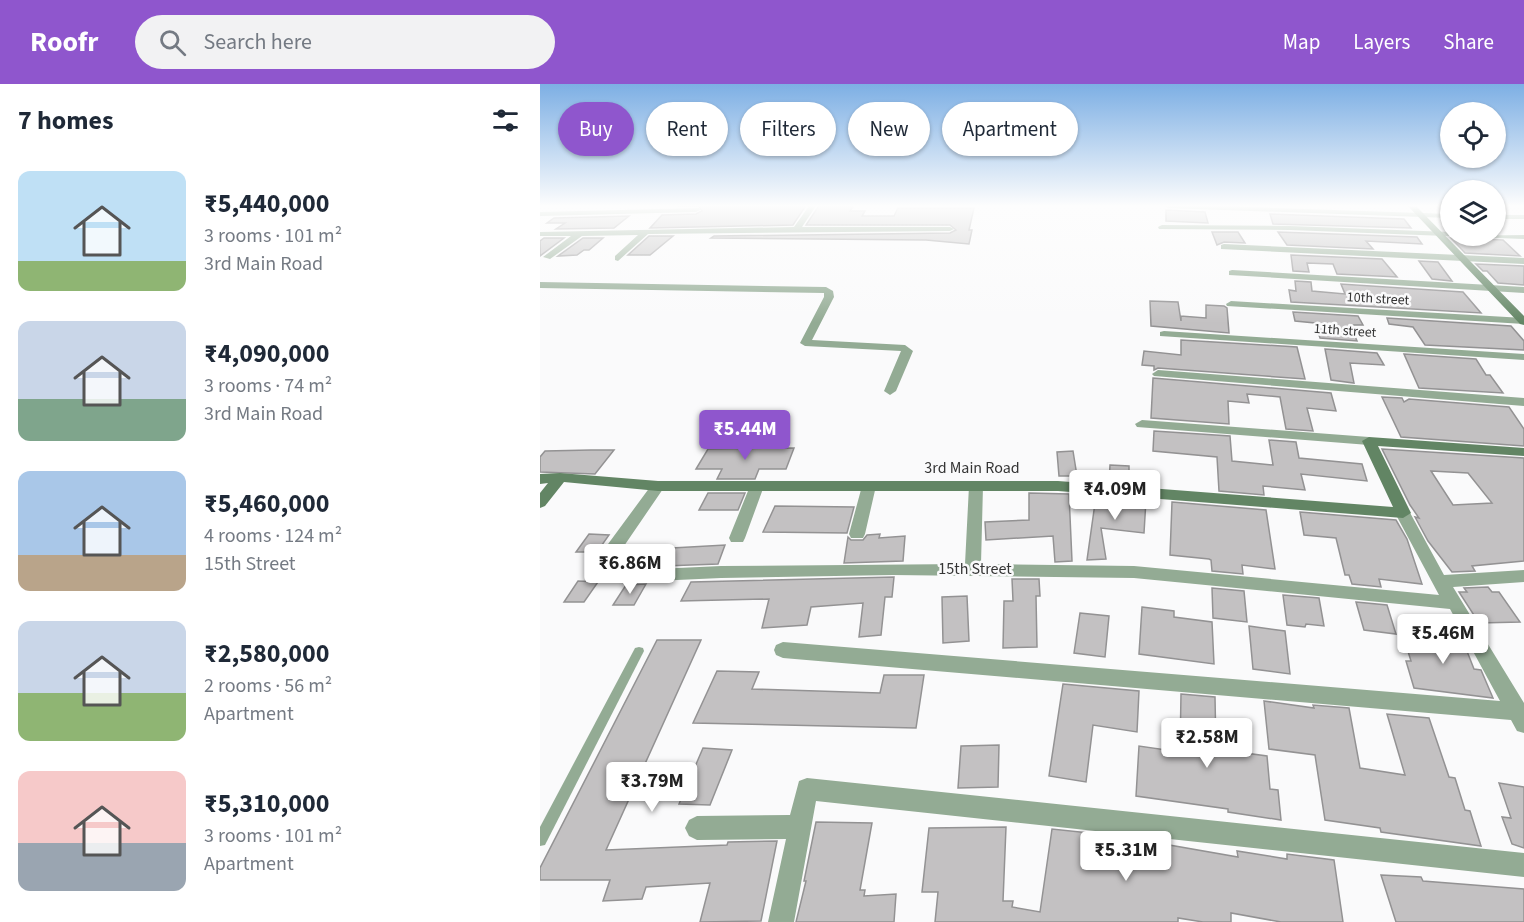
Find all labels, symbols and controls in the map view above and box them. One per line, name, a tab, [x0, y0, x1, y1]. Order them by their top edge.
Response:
search box	[135, 15, 555, 69]
text: Roofr	[30, 22, 99, 62]
icon: search	[156, 26, 189, 59]
text: Search here	[204, 26, 312, 58]
text: Map	[1283, 27, 1320, 57]
text: Layers	[1353, 27, 1410, 57]
text: Share	[1443, 27, 1494, 57]
text: 7 homes	[18, 102, 113, 139]
chip: Buy	[558, 102, 634, 156]
chip: Rent	[646, 102, 728, 156]
chip: Filters	[740, 102, 836, 156]
chip: New	[848, 102, 930, 156]
chip: Apartment	[942, 102, 1078, 156]
map controls	[1440, 102, 1506, 246]
button: locate	[1440, 102, 1506, 168]
icon: filters	[489, 104, 522, 137]
button: layers	[1440, 180, 1506, 246]
text: ₹5,440,000	[204, 185, 329, 222]
icon: home	[66, 195, 138, 267]
text: 3 rooms · 101 m²	[204, 222, 342, 250]
text: 3rd Main Road	[204, 250, 323, 278]
street label: 10th street	[1346, 287, 1410, 311]
street label: 11th street	[1313, 319, 1377, 343]
text: ₹4,090,000	[204, 335, 329, 372]
icon: home	[66, 345, 138, 417]
text: 3 rooms · 74 m²	[204, 372, 332, 400]
text: 3rd Main Road	[204, 400, 323, 428]
pin: ₹5.44M	[696, 410, 794, 461]
text: ₹5.44M	[713, 415, 777, 443]
street label: 3rd Main Road	[924, 457, 1020, 479]
pin: ₹4.09M	[1066, 470, 1164, 521]
text: ₹4.09M	[1083, 475, 1147, 503]
text: ₹5,460,000	[204, 485, 329, 522]
icon: home	[66, 495, 138, 567]
text: 4 rooms · 124 m²	[204, 522, 342, 550]
pin: ₹6.86M	[581, 544, 679, 595]
text: ₹6.86M	[598, 549, 662, 577]
text: 15th Street	[204, 550, 296, 578]
street label: 15th Street	[938, 558, 1012, 580]
pin: ₹5.46M	[1394, 614, 1492, 665]
text: ₹5.46M	[1411, 619, 1475, 647]
text: ₹2,580,000	[204, 635, 329, 672]
icon: home	[66, 645, 138, 717]
text: 2 rooms · 56 m²	[204, 672, 332, 700]
text: Apartment	[204, 700, 294, 728]
pin: ₹2.58M	[1158, 718, 1256, 769]
text: ₹2.58M	[1175, 723, 1239, 751]
pin: ₹3.79M	[603, 762, 701, 813]
text: ₹3.79M	[620, 767, 684, 795]
text: ₹5,310,000	[204, 785, 329, 822]
icon: home	[66, 795, 138, 867]
text: 3 rooms · 101 m²	[204, 822, 342, 850]
pin: ₹5.31M	[1077, 831, 1175, 882]
text: ₹5.31M	[1094, 836, 1158, 864]
text: Apartment	[204, 850, 294, 878]

